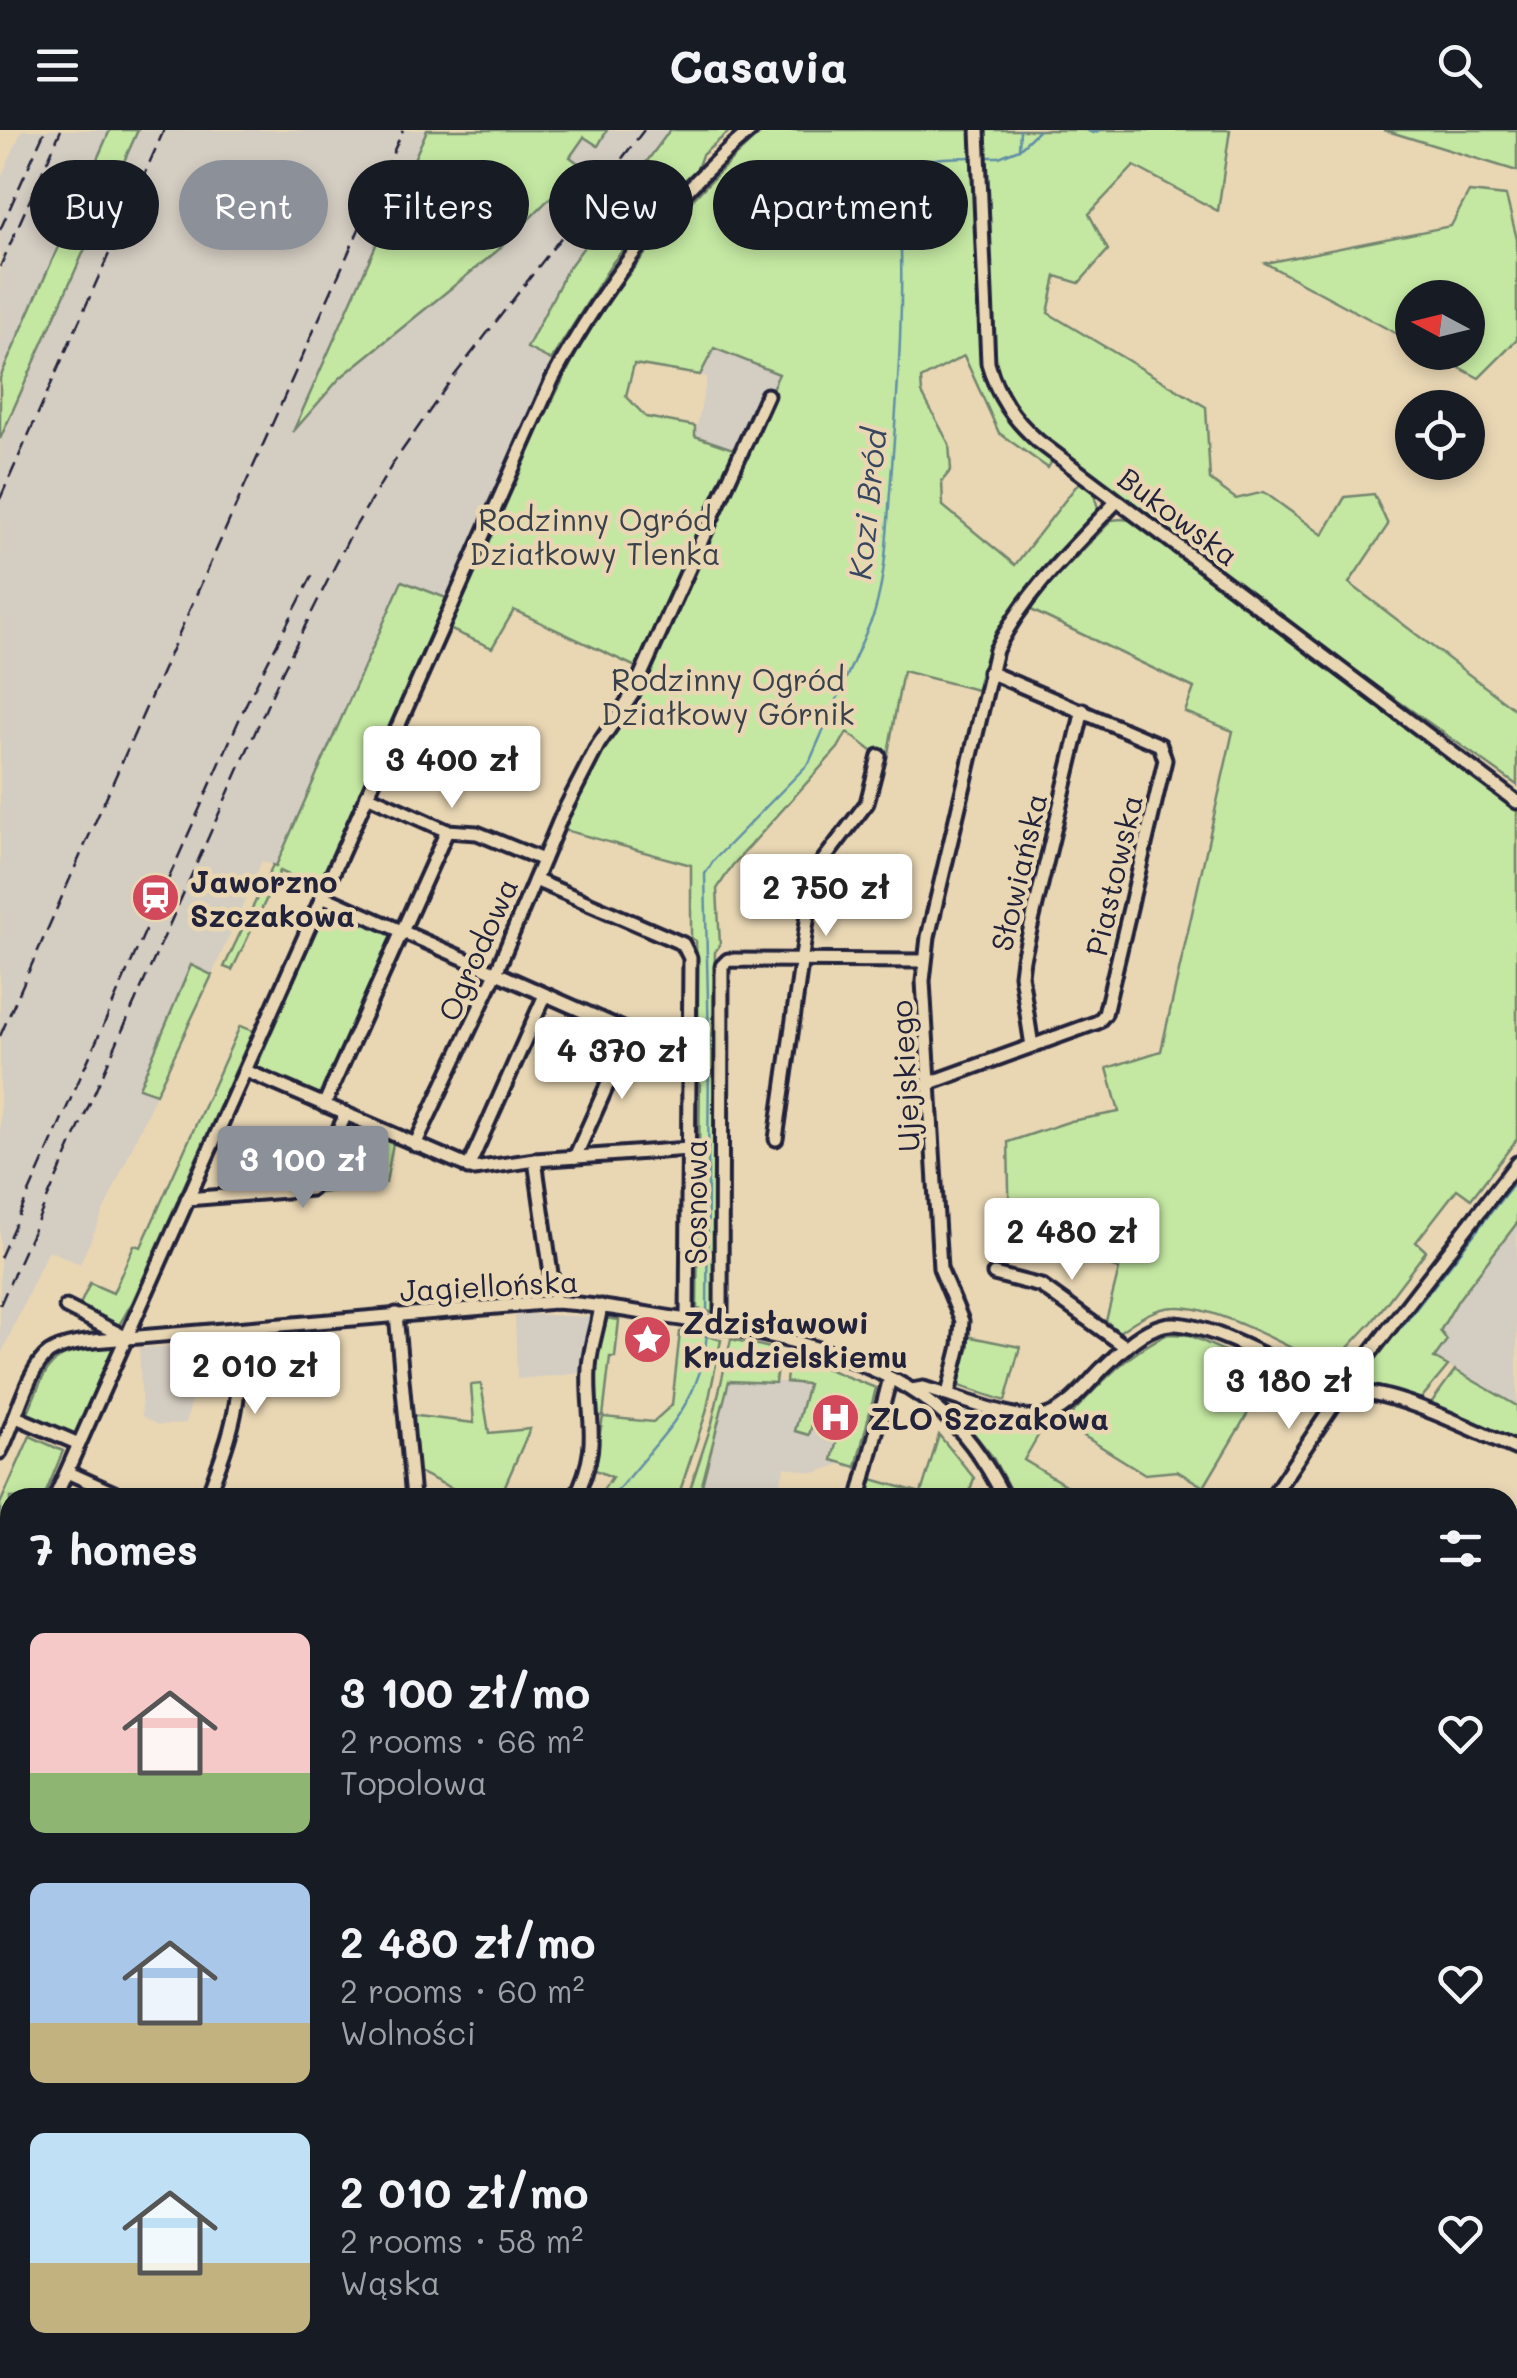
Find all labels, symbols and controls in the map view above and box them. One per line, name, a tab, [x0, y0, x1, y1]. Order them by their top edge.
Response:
text: Casavia	[669, 36, 848, 94]
icon: menu	[30, 38, 85, 93]
icon: search	[1432, 38, 1487, 93]
chip: Buy	[30, 160, 159, 250]
chip: Rent	[179, 160, 328, 250]
chip: Filters	[348, 160, 529, 250]
chip: New	[549, 160, 693, 250]
chip: Apartment	[713, 160, 968, 250]
north arrow	[1395, 280, 1485, 370]
map controls	[1395, 280, 1485, 480]
button: locate	[1395, 390, 1485, 480]
water label: Kozi Bród	[837, 425, 895, 581]
street label: Bukowska	[1111, 458, 1247, 574]
park label: Rodzinny Ogród Działkowy Tlenka	[470, 499, 720, 573]
park label: Rodzinny Ogród Działkowy Górnik	[601, 659, 855, 733]
pin: 3 400 zł	[349, 726, 555, 811]
text: 3 400 zł	[385, 737, 519, 779]
street label: Słowiańska	[980, 789, 1056, 955]
street label: Piastowska	[1075, 790, 1151, 960]
pin: 2 750 zł	[723, 854, 929, 939]
place label: Jaworzno Szczakowa	[190, 861, 355, 935]
text: 2 750 zł	[762, 865, 890, 907]
street label: Ogrodowa	[428, 871, 526, 1027]
station icon: Jaworzno Szczakowa	[129, 872, 181, 924]
street label: Ujejskiego	[880, 999, 928, 1153]
pin: 4 370 zł	[519, 1017, 725, 1102]
text: 4 370 zł	[557, 1028, 687, 1070]
pin: 3 100 zł	[200, 1126, 406, 1211]
text: 3 100 zł	[239, 1137, 367, 1179]
street label: Sosnowa	[675, 1139, 715, 1265]
pin: 2 480 zł	[969, 1198, 1175, 1283]
text: 2 480 zł	[1006, 1209, 1138, 1251]
street label: Jagiellońska	[399, 1260, 579, 1310]
place label: Zdzisławowi Krudzielskiemu	[683, 1302, 908, 1376]
place icon: Zdzisławowi Krudzielskiemu	[622, 1313, 674, 1365]
pin: 2 010 zł	[152, 1332, 358, 1417]
text: 2 010 zł	[192, 1343, 318, 1385]
pin: 3 180 zł	[1186, 1347, 1392, 1432]
text: 3 180 zł	[1226, 1358, 1352, 1400]
hospital icon: ZLO Szczakowa	[809, 1392, 861, 1444]
place label: ZLO Szczakowa	[870, 1398, 1109, 1438]
text: 7 homes	[30, 1521, 198, 1576]
icon: filters	[1433, 1521, 1488, 1576]
text: 3 100 zł/mo	[340, 1664, 590, 1719]
icon: home	[110, 1673, 230, 1793]
icon: heart	[1433, 1706, 1488, 1761]
text: 2 rooms · 66 m²	[340, 1719, 584, 1761]
text: Topolowa	[340, 1761, 487, 1803]
text: 2 480 zł/mo	[340, 1914, 596, 1969]
icon: home	[110, 1923, 230, 2043]
icon: heart	[1433, 1956, 1488, 2011]
text: 2 rooms · 60 m²	[340, 1969, 584, 2011]
text: Wolności	[340, 2011, 476, 2053]
text: 2 010 zł/mo	[340, 2164, 589, 2219]
icon: home	[110, 2173, 230, 2293]
icon: heart	[1433, 2206, 1488, 2261]
text: 2 rooms · 58 m²	[340, 2219, 583, 2261]
text: Wąska	[340, 2261, 441, 2303]

